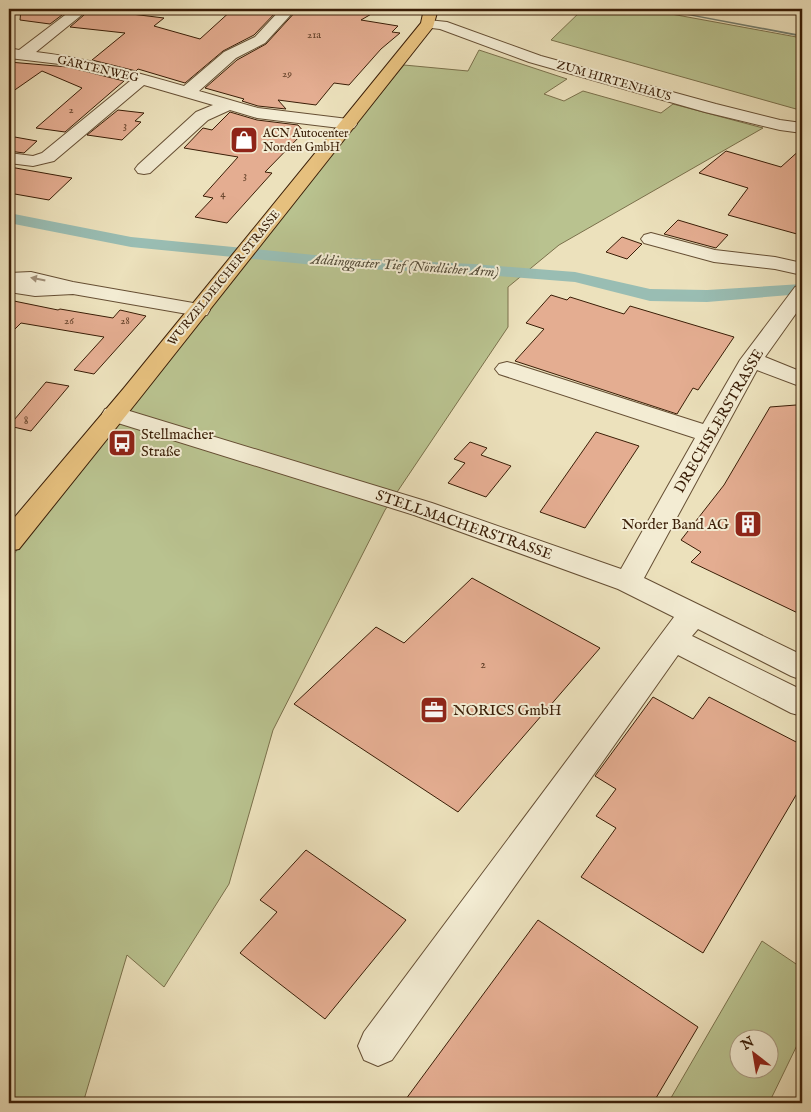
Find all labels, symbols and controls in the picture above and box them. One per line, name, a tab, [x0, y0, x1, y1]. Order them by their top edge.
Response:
house number: 21a	[307, 28, 321, 42]
street label: GARTENWEG	[56, 52, 141, 86]
street label: ZUM HIRTENHAUS	[555, 57, 673, 105]
house number: 29	[282, 67, 292, 81]
house number: 2	[68, 103, 74, 117]
house number: 3	[123, 119, 127, 133]
shop icon: ACN Autocenter Norden GmbH	[229, 125, 259, 155]
place label: ACN Autocenter Norden GmbH	[262, 126, 349, 155]
house number: 3	[243, 169, 247, 183]
house number: 4	[220, 187, 226, 201]
street label: WURZELDEICHER STRASSE	[165, 207, 283, 349]
water label: Addinggaster Tief (Nördlicher Arm)	[308, 250, 500, 283]
one-way arrow	[30, 275, 46, 283]
house number: 26	[64, 314, 74, 328]
house number: 28	[120, 314, 130, 328]
street label: DRECHSLERSTRASSE	[670, 346, 768, 496]
house number: 8	[24, 413, 29, 428]
place label: Stellmacher Straße	[141, 425, 214, 461]
bus stop icon: Stellmacher Straße	[107, 428, 137, 458]
street label: STELLMACHERSTRASSE	[373, 486, 555, 564]
building icon: Norder Band AG	[733, 509, 763, 539]
place label: Norder Band AG	[622, 515, 729, 534]
house number: 2	[480, 657, 486, 672]
office icon: NORICS GmbH	[419, 695, 449, 725]
place label: NORICS GmbH	[453, 701, 562, 720]
north arrow	[728, 1030, 778, 1080]
text: N	[737, 1033, 758, 1055]

